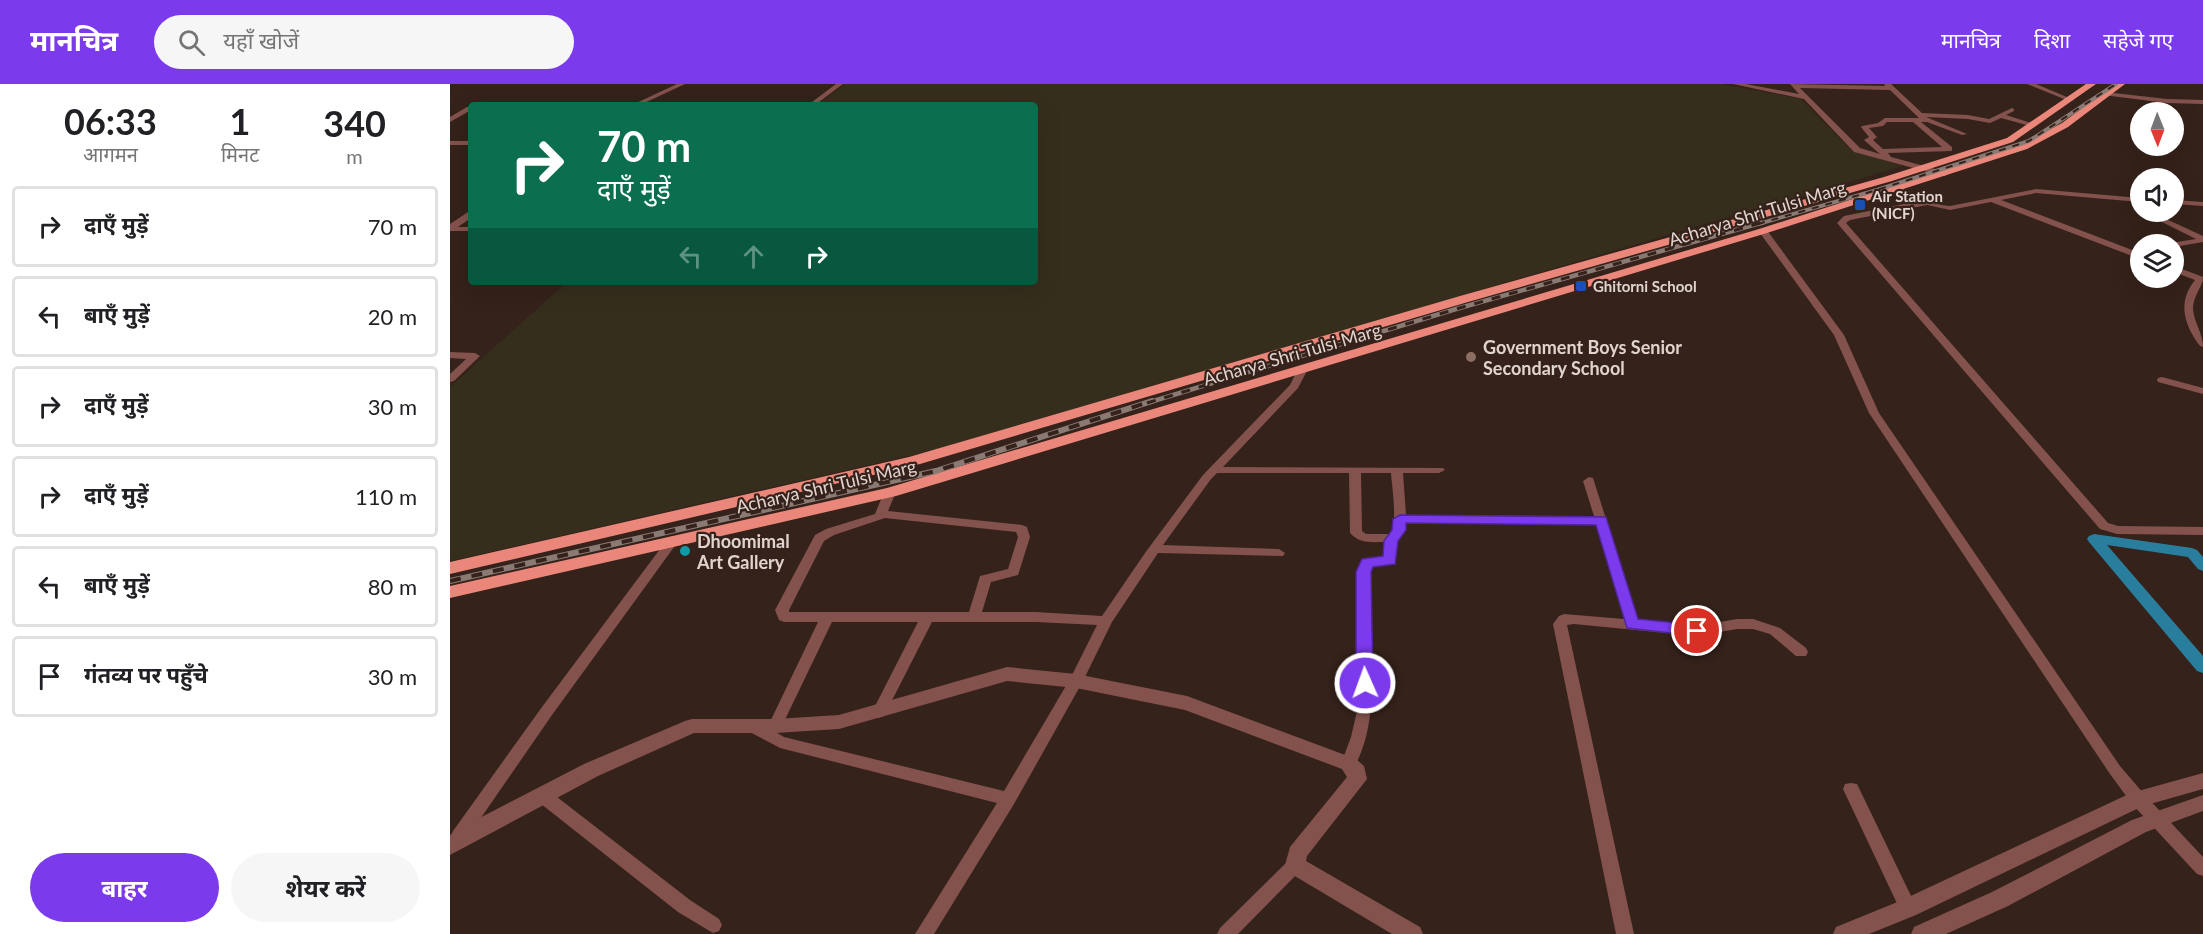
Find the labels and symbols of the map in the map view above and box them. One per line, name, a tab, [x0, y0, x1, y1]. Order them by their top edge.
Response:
north arrow	[2130, 102, 2184, 156]
street label: Acharya Shri Tulsi Marg	[1666, 176, 1848, 250]
place label: Air Station (NICF)	[1871, 187, 1943, 222]
marker: Air Station (NICF)	[1853, 198, 1867, 212]
place label: Ghitorni School	[1593, 277, 1697, 295]
marker: Ghitorni School	[1574, 279, 1588, 293]
street label: Acharya Shri Tulsi Marg	[1200, 318, 1384, 390]
place label: Government Boys Senior Secondary School	[1483, 336, 1682, 379]
marker: Government Boys Senior Secondary School	[1464, 350, 1478, 364]
street label: Acharya Shri Tulsi Marg	[734, 455, 918, 517]
place label: Dhoomimal Art Gallery	[696, 530, 790, 573]
marker: Dhoomimal Art Gallery	[678, 544, 692, 558]
pin	[1671, 605, 1722, 656]
position arrow	[1333, 651, 1397, 715]

